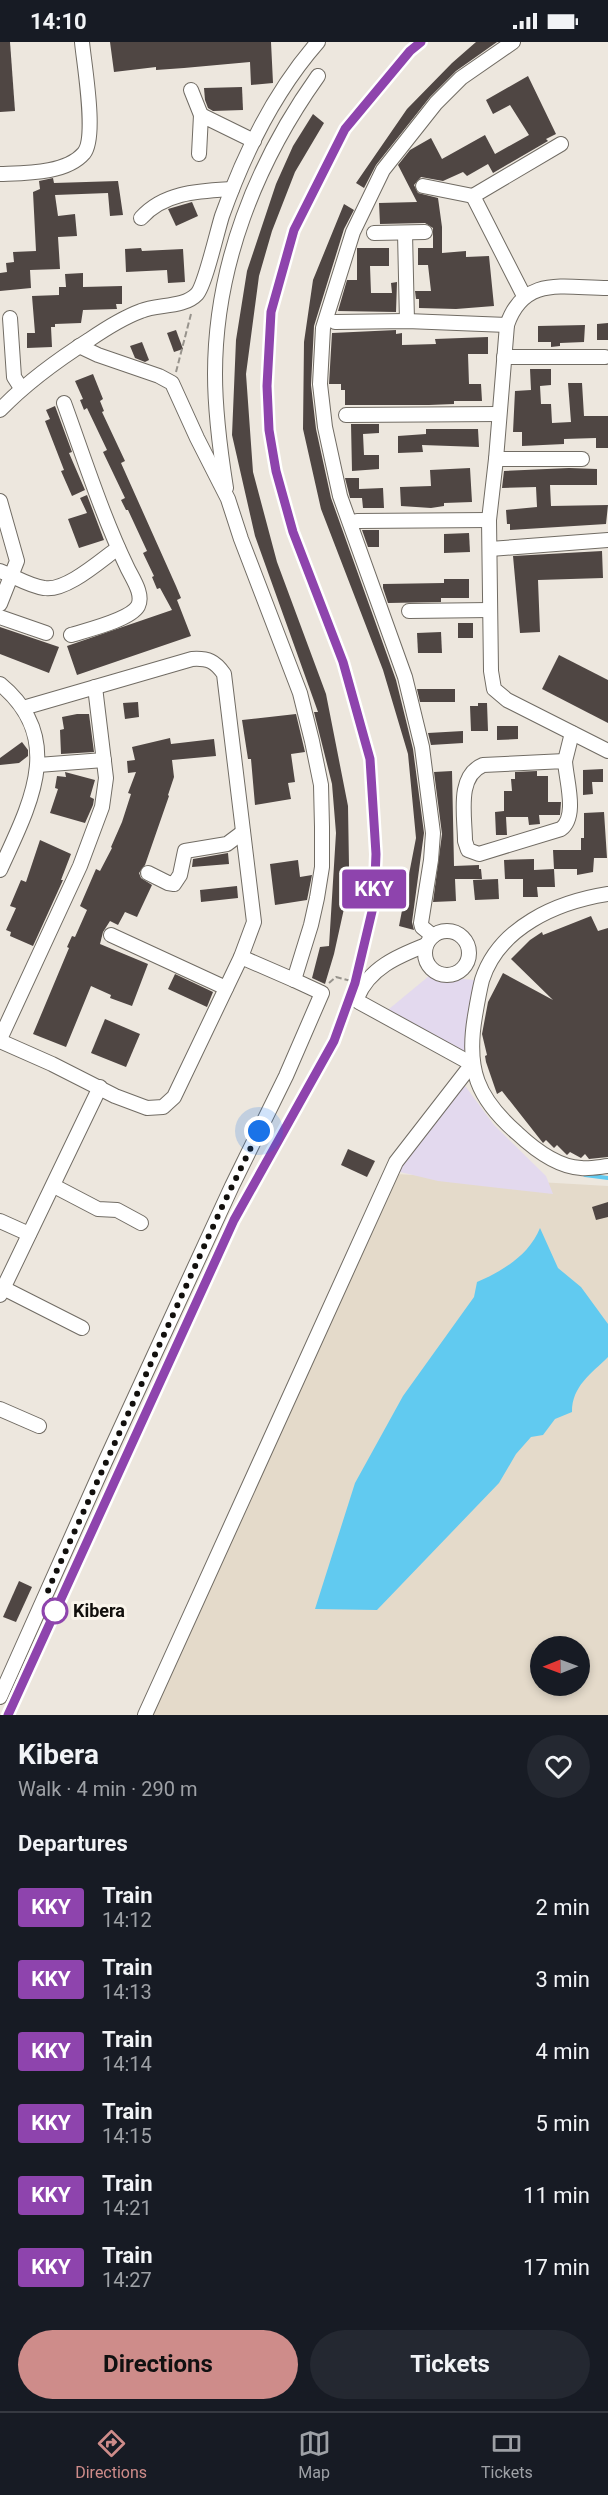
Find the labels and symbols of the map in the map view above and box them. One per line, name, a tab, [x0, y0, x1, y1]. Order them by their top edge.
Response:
line badge: KKY	[340, 870, 409, 908]
your location	[244, 1116, 274, 1146]
marker: Kibera	[42, 1598, 68, 1624]
place label: Kibera	[73, 1600, 125, 1621]
north arrow	[530, 1636, 590, 1696]

